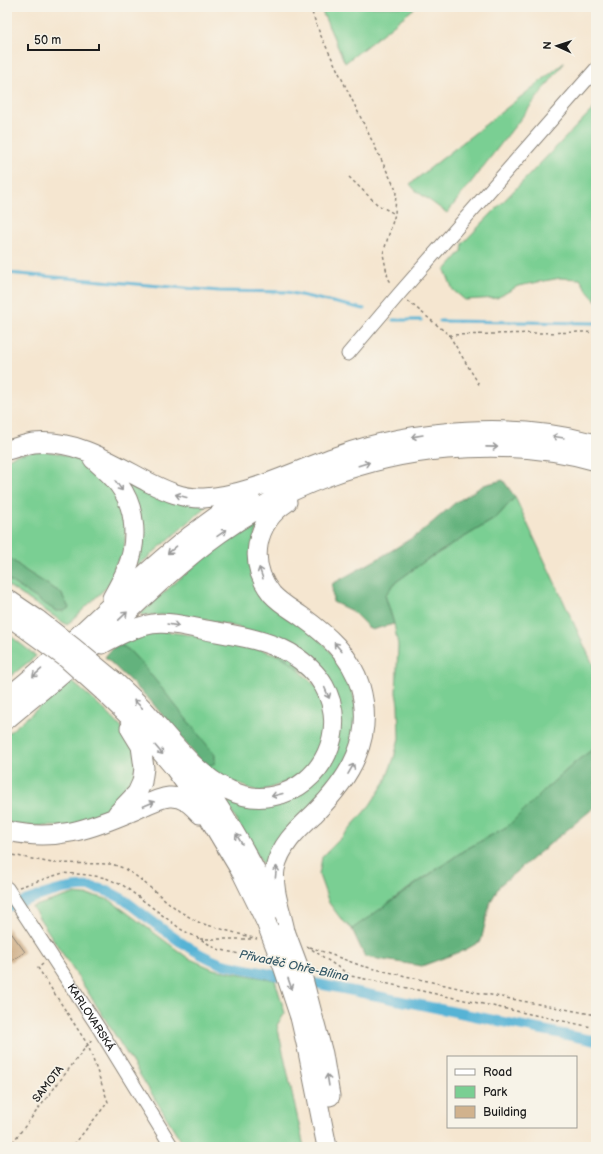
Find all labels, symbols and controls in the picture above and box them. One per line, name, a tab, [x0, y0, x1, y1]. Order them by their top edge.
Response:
scale bar	[28, 26, 99, 52]
north arrow	[537, 26, 577, 66]
text: 50 m	[34, 33, 61, 48]
text: N	[541, 41, 554, 50]
one-way arrow	[411, 432, 424, 440]
one-way arrow	[552, 433, 565, 441]
one-way arrow	[485, 443, 498, 451]
one-way arrow	[357, 460, 370, 467]
one-way arrow	[115, 480, 123, 491]
one-way arrow	[175, 492, 188, 499]
one-way arrow	[216, 529, 227, 537]
one-way arrow	[167, 546, 178, 555]
one-way arrow	[257, 566, 264, 579]
one-way arrow	[118, 612, 128, 621]
one-way arrow	[166, 621, 179, 629]
one-way arrow	[333, 642, 342, 653]
one-way arrow	[32, 668, 42, 677]
one-way arrow	[324, 687, 332, 699]
one-way arrow	[133, 699, 143, 709]
one-way arrow	[154, 744, 163, 755]
one-way arrow	[347, 763, 355, 775]
one-way arrow	[271, 791, 284, 799]
one-way arrow	[142, 800, 154, 807]
one-way arrow	[234, 833, 242, 845]
one-way arrow	[272, 866, 279, 879]
water label: Přivaděč Ohře-Bílina	[238, 947, 350, 985]
one-way arrow	[287, 978, 294, 991]
street label: KARLOVARSKÁ	[65, 981, 118, 1053]
legend	[447, 1056, 577, 1128]
street label: SAMOTA	[30, 1063, 66, 1105]
text: Road	[483, 1065, 512, 1080]
one-way arrow	[324, 1074, 332, 1087]
text: Park	[483, 1085, 507, 1100]
text: Building	[483, 1105, 527, 1120]

